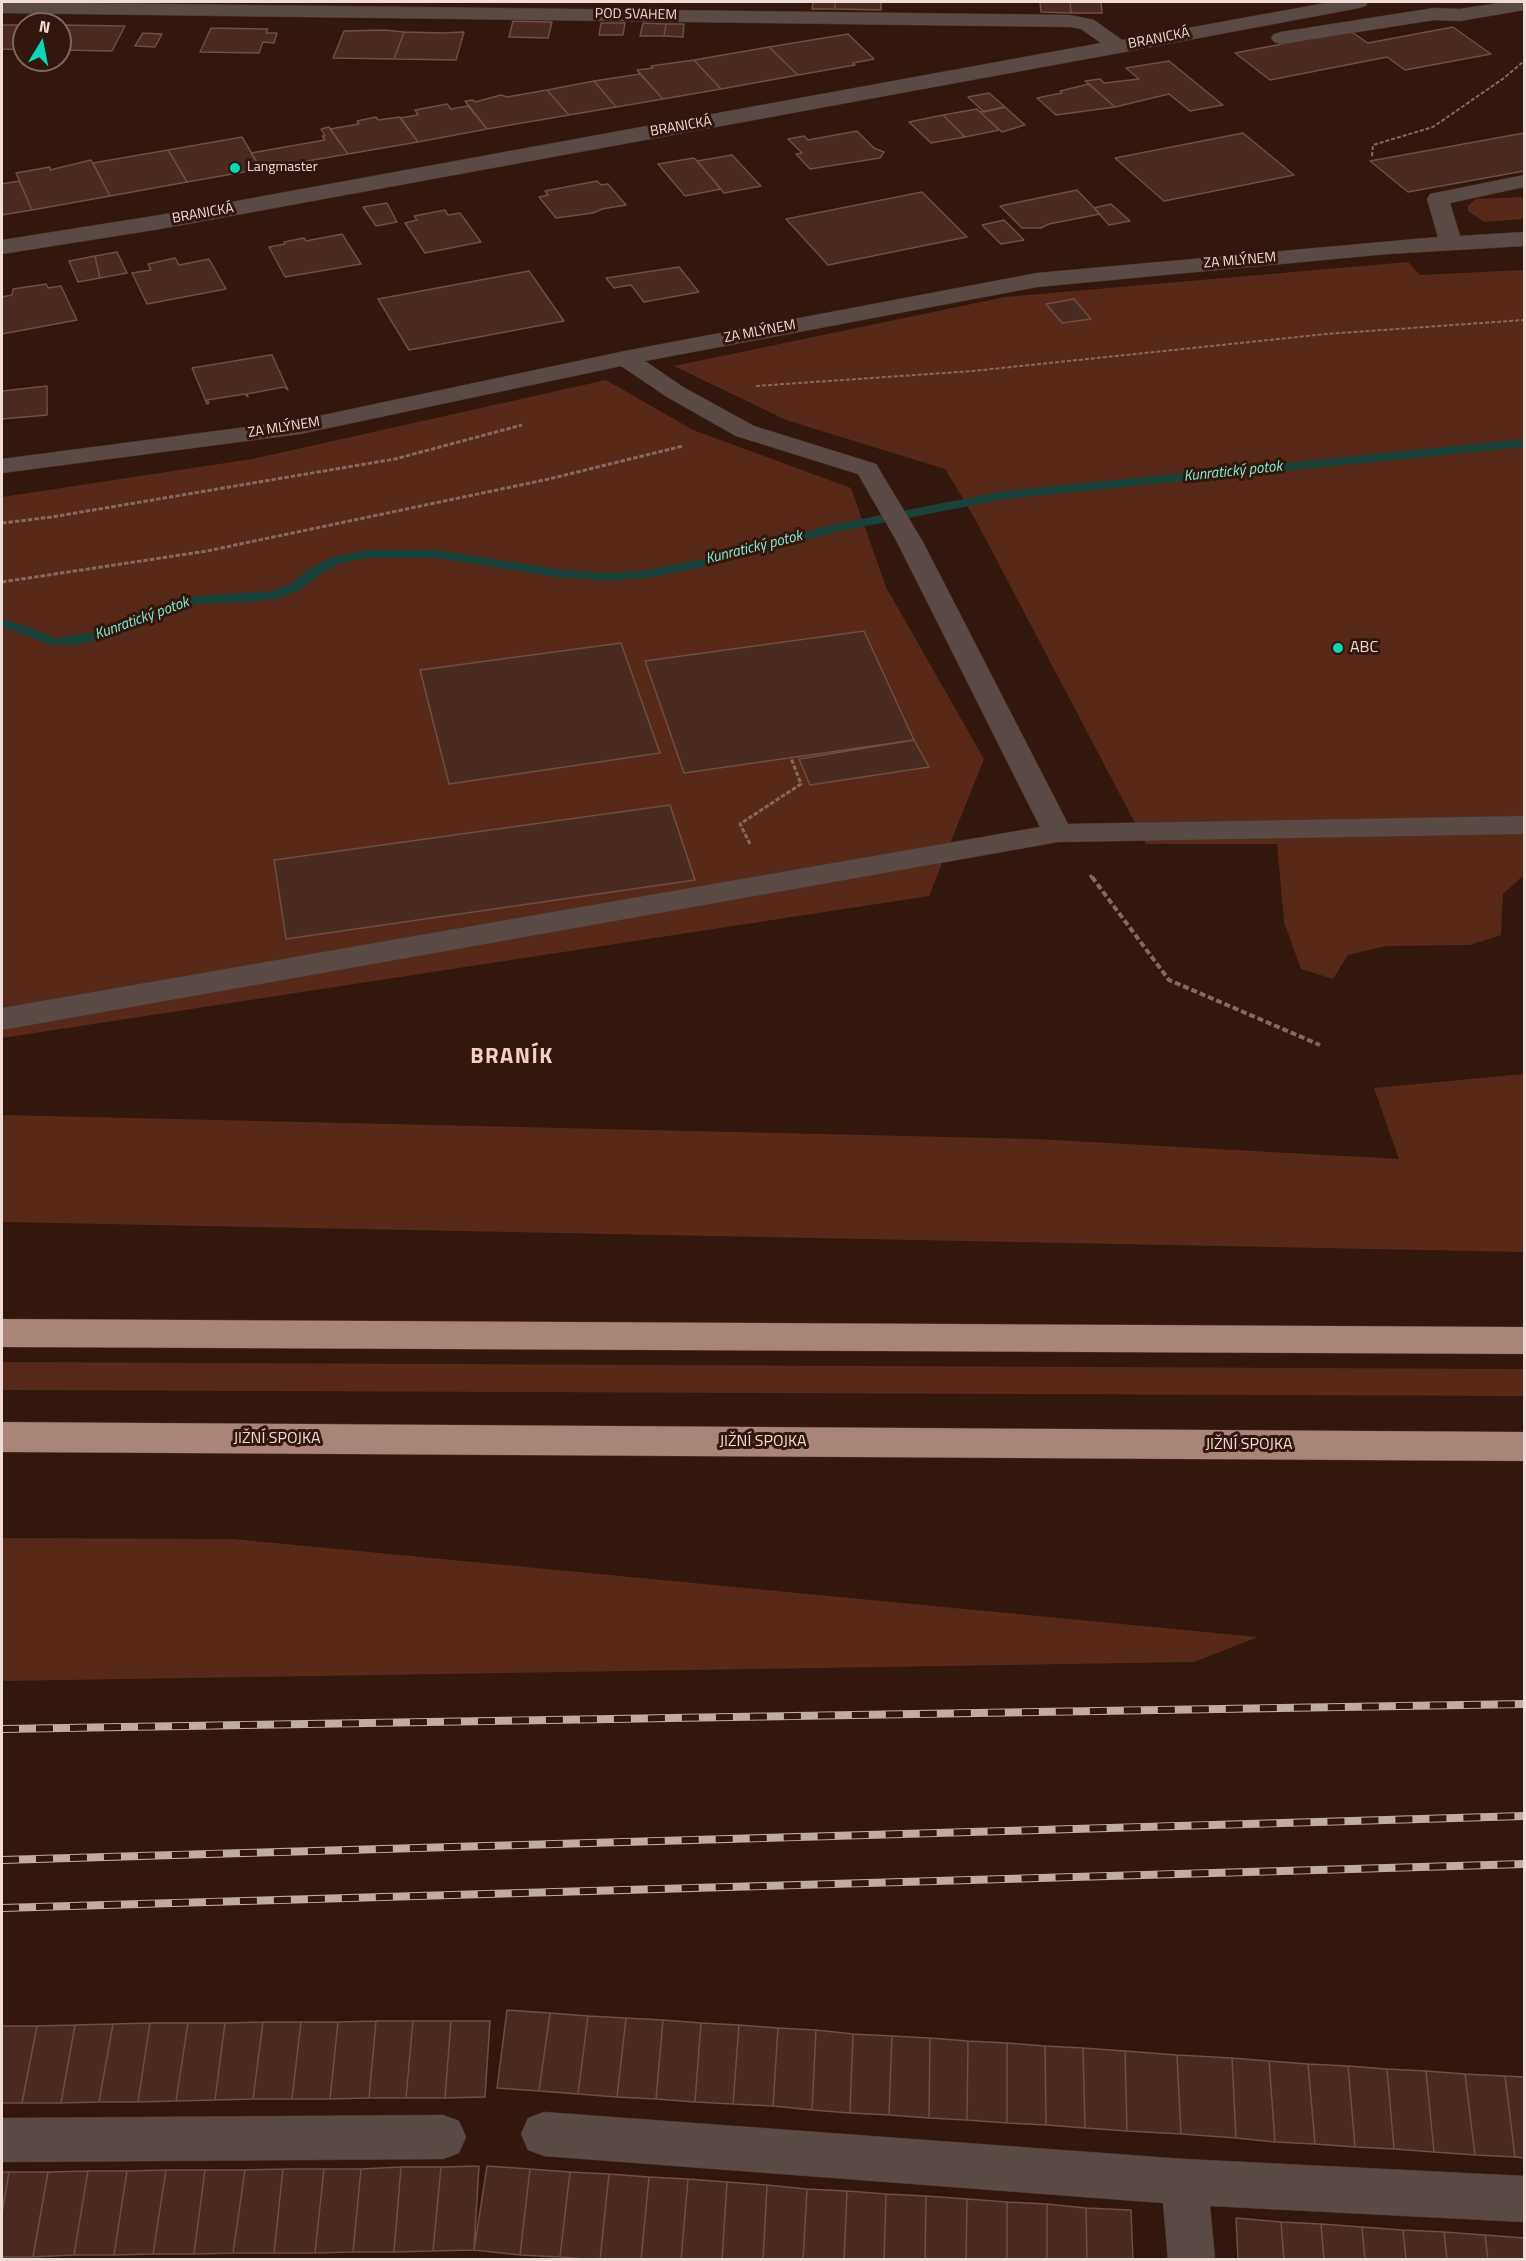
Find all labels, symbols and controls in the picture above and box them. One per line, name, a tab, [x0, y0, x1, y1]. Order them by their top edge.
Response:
street label: POD SVAHEM	[595, 6, 677, 24]
north arrow	[12, 12, 72, 72]
text: N	[37, 13, 52, 39]
street label: BRANICKÁ	[1127, 25, 1191, 53]
street label: BRANICKÁ	[649, 113, 713, 141]
place label: Langmaster	[247, 160, 317, 176]
marker: Langmaster	[228, 161, 242, 175]
street label: BRANICKÁ	[171, 200, 235, 228]
street label: ZA MLÝNEM	[1203, 249, 1277, 273]
street label: ZA MLÝNEM	[723, 317, 797, 347]
street label: ZA MLÝNEM	[247, 414, 321, 442]
water label: Kunratický potok	[1183, 458, 1283, 486]
water label: Kunratický potok	[704, 527, 804, 569]
water label: Kunratický potok	[92, 594, 192, 644]
place label: ABC	[1350, 638, 1378, 658]
marker: ABC	[1331, 641, 1345, 655]
district label: BRANÍK	[470, 1045, 554, 1071]
street label: JIŽNÍ SPOJKA	[233, 1429, 321, 1449]
street label: JIŽNÍ SPOJKA	[719, 1432, 807, 1452]
street label: JIŽNÍ SPOJKA	[1205, 1435, 1293, 1455]

